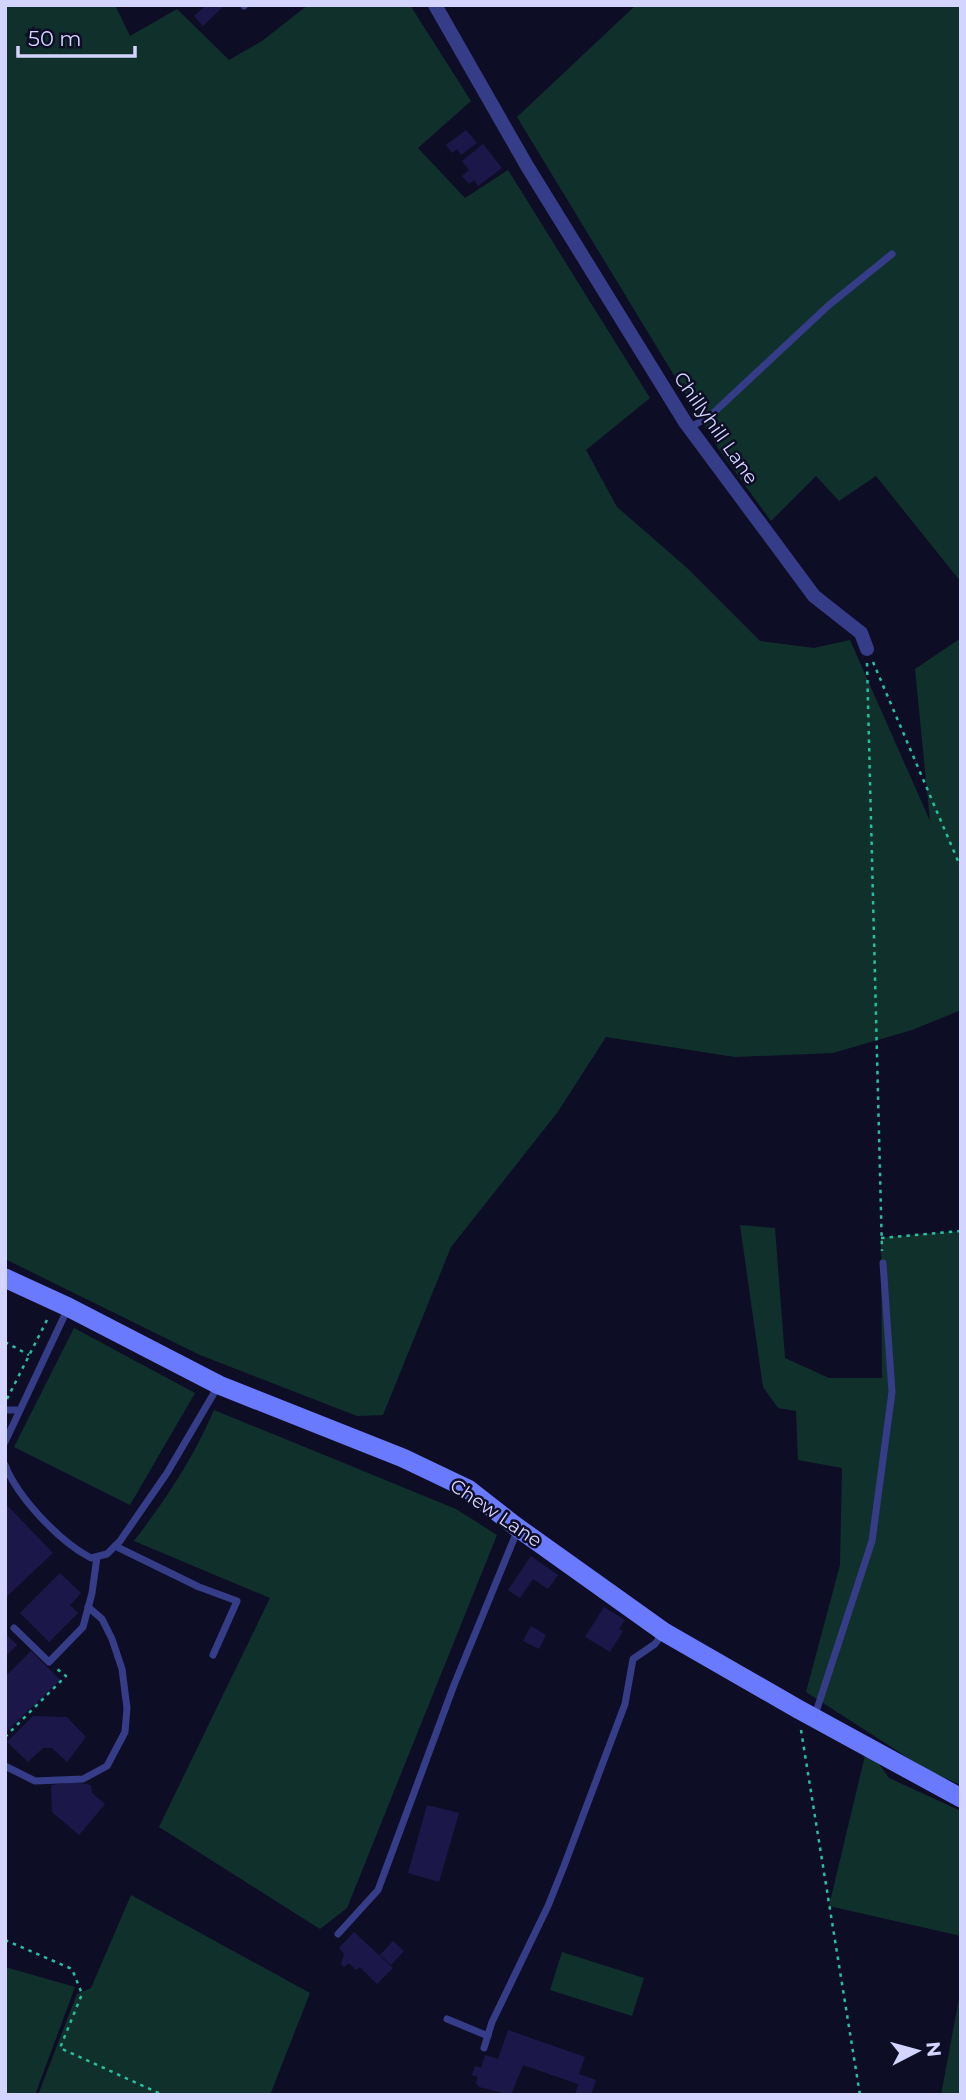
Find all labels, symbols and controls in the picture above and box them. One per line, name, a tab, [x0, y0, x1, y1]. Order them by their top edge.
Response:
scale bar	[18, 14, 135, 58]
text: 50 m	[28, 26, 82, 51]
street label: Chillyhill Lane	[669, 367, 763, 489]
street label: Chew Lane	[446, 1474, 546, 1552]
north arrow	[882, 2016, 952, 2086]
text: N	[921, 2040, 946, 2058]

